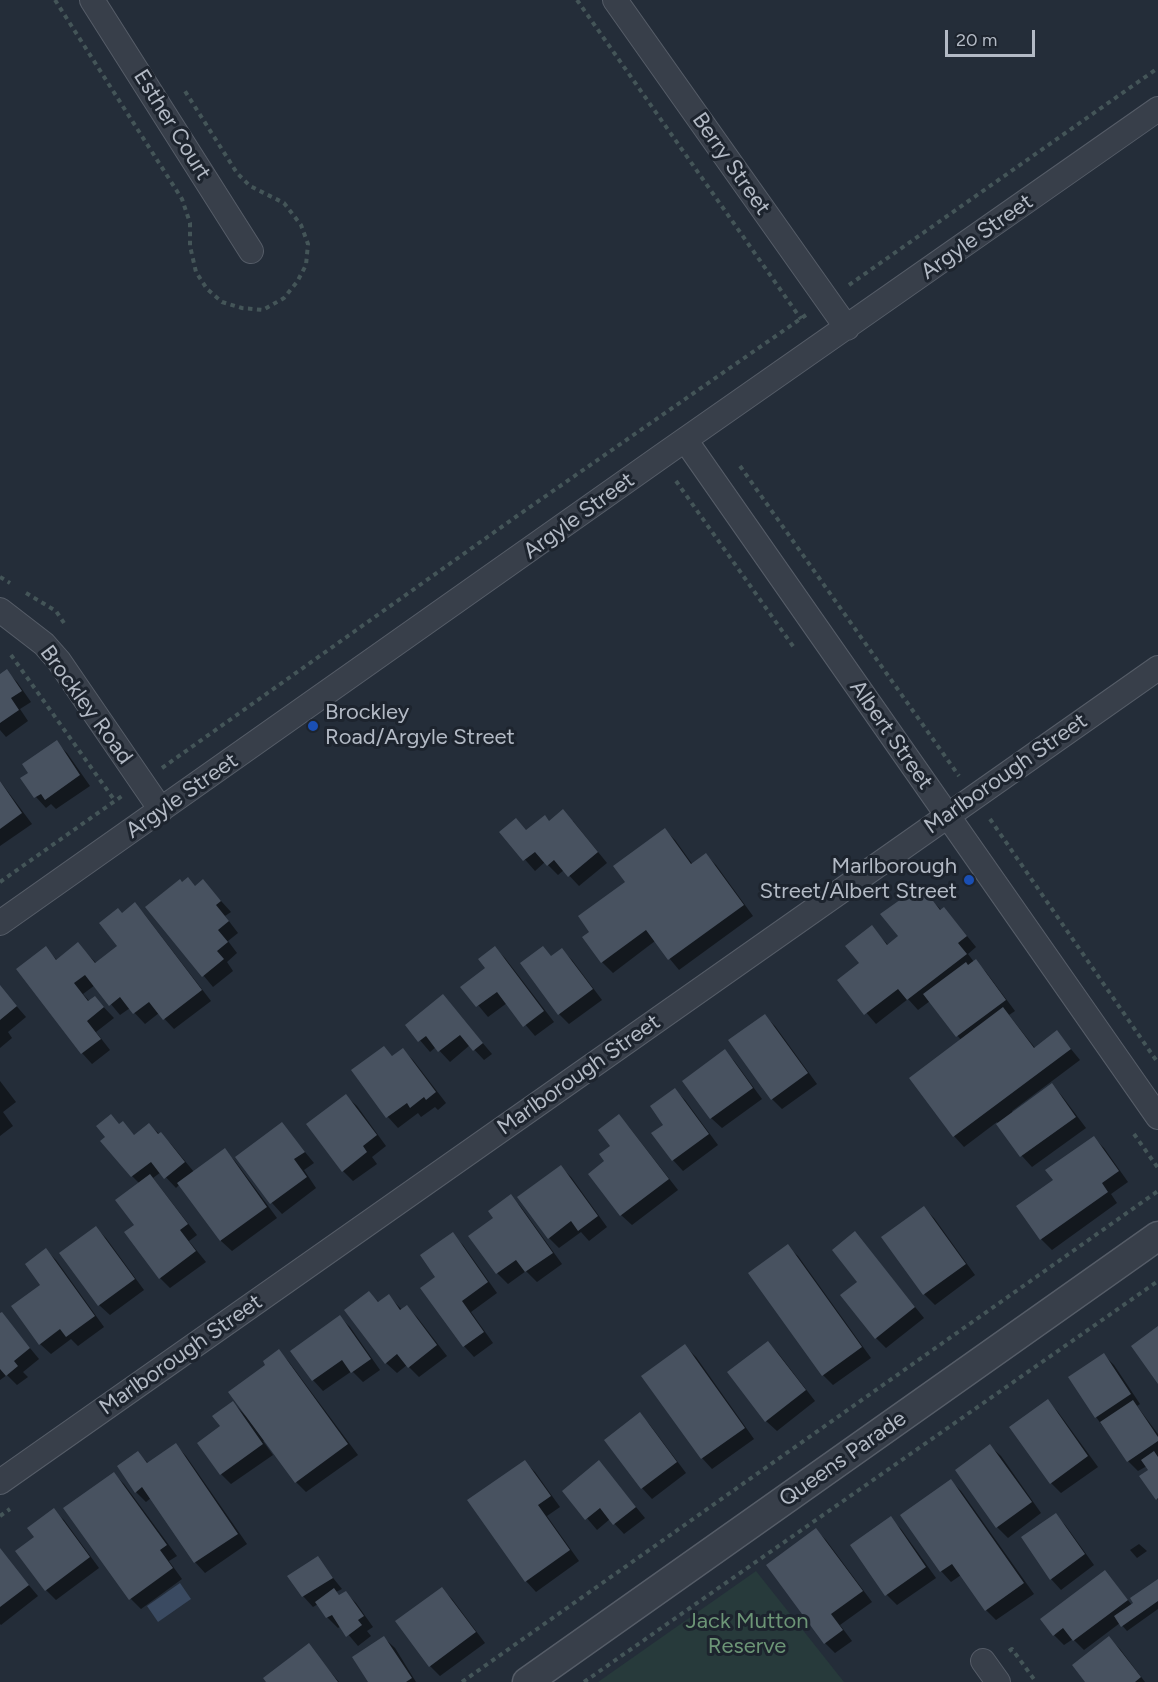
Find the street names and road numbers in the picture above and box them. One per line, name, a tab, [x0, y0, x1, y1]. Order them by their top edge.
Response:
street label: Esther Court	[128, 65, 216, 185]
street label: Berry Street	[686, 108, 776, 220]
street label: Argyle Street	[916, 189, 1038, 285]
street label: Argyle Street	[518, 467, 640, 565]
street label: Brockley Road	[34, 640, 138, 770]
street label: Albert Street	[844, 675, 938, 795]
street label: Marlborough Street	[920, 708, 1092, 840]
street label: Argyle Street	[121, 748, 243, 844]
street label: Marlborough Street	[493, 1009, 665, 1141]
street label: Marlborough Street	[95, 1289, 267, 1421]
street label: Queens Parade	[775, 1406, 911, 1512]

